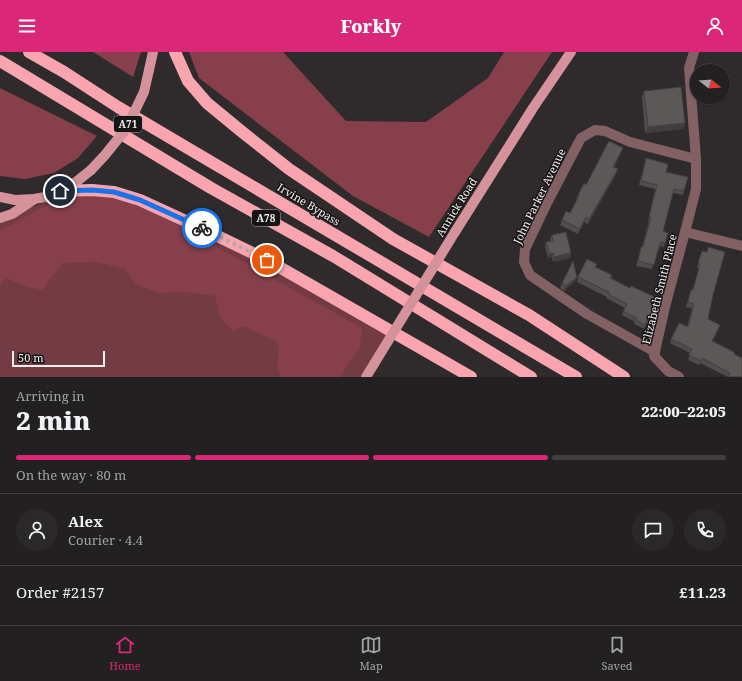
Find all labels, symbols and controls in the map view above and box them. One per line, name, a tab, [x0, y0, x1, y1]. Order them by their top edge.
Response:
text: Forkly	[341, 14, 401, 38]
icon: menu	[16, 15, 38, 37]
icon: person	[704, 15, 726, 37]
north arrow	[690, 64, 730, 104]
map controls	[690, 64, 730, 104]
road number: A71	[114, 116, 142, 132]
street label: John Parker Avenue	[509, 146, 569, 247]
pin	[43, 174, 77, 208]
street label: Annick Road	[432, 175, 480, 239]
street label: Irvine Bypass	[275, 179, 343, 229]
icon: home	[49, 180, 71, 202]
courier	[182, 208, 222, 248]
road number: A78	[252, 210, 280, 226]
icon: bike	[191, 217, 213, 239]
street label: Elizabeth Smith Place	[638, 232, 680, 346]
pin	[250, 243, 284, 277]
icon: bag	[256, 249, 278, 271]
scale bar	[12, 349, 105, 368]
text: 50 m	[18, 350, 44, 365]
text: Arriving in	[16, 387, 85, 405]
text: 22:00–22:05	[641, 401, 726, 421]
text: 2 min	[16, 402, 91, 438]
text: On the way · 80 m	[16, 466, 126, 484]
button: person	[16, 509, 58, 551]
button: chat	[632, 509, 674, 551]
button: phone	[684, 509, 726, 551]
text: Alex	[68, 511, 103, 531]
text: Courier · 4.4	[68, 531, 143, 549]
text: Order #2157	[16, 582, 104, 602]
text: £11.23	[679, 582, 726, 602]
tab: Home	[109, 634, 141, 673]
tab: Map	[359, 634, 383, 673]
tab: Saved	[601, 634, 633, 673]

